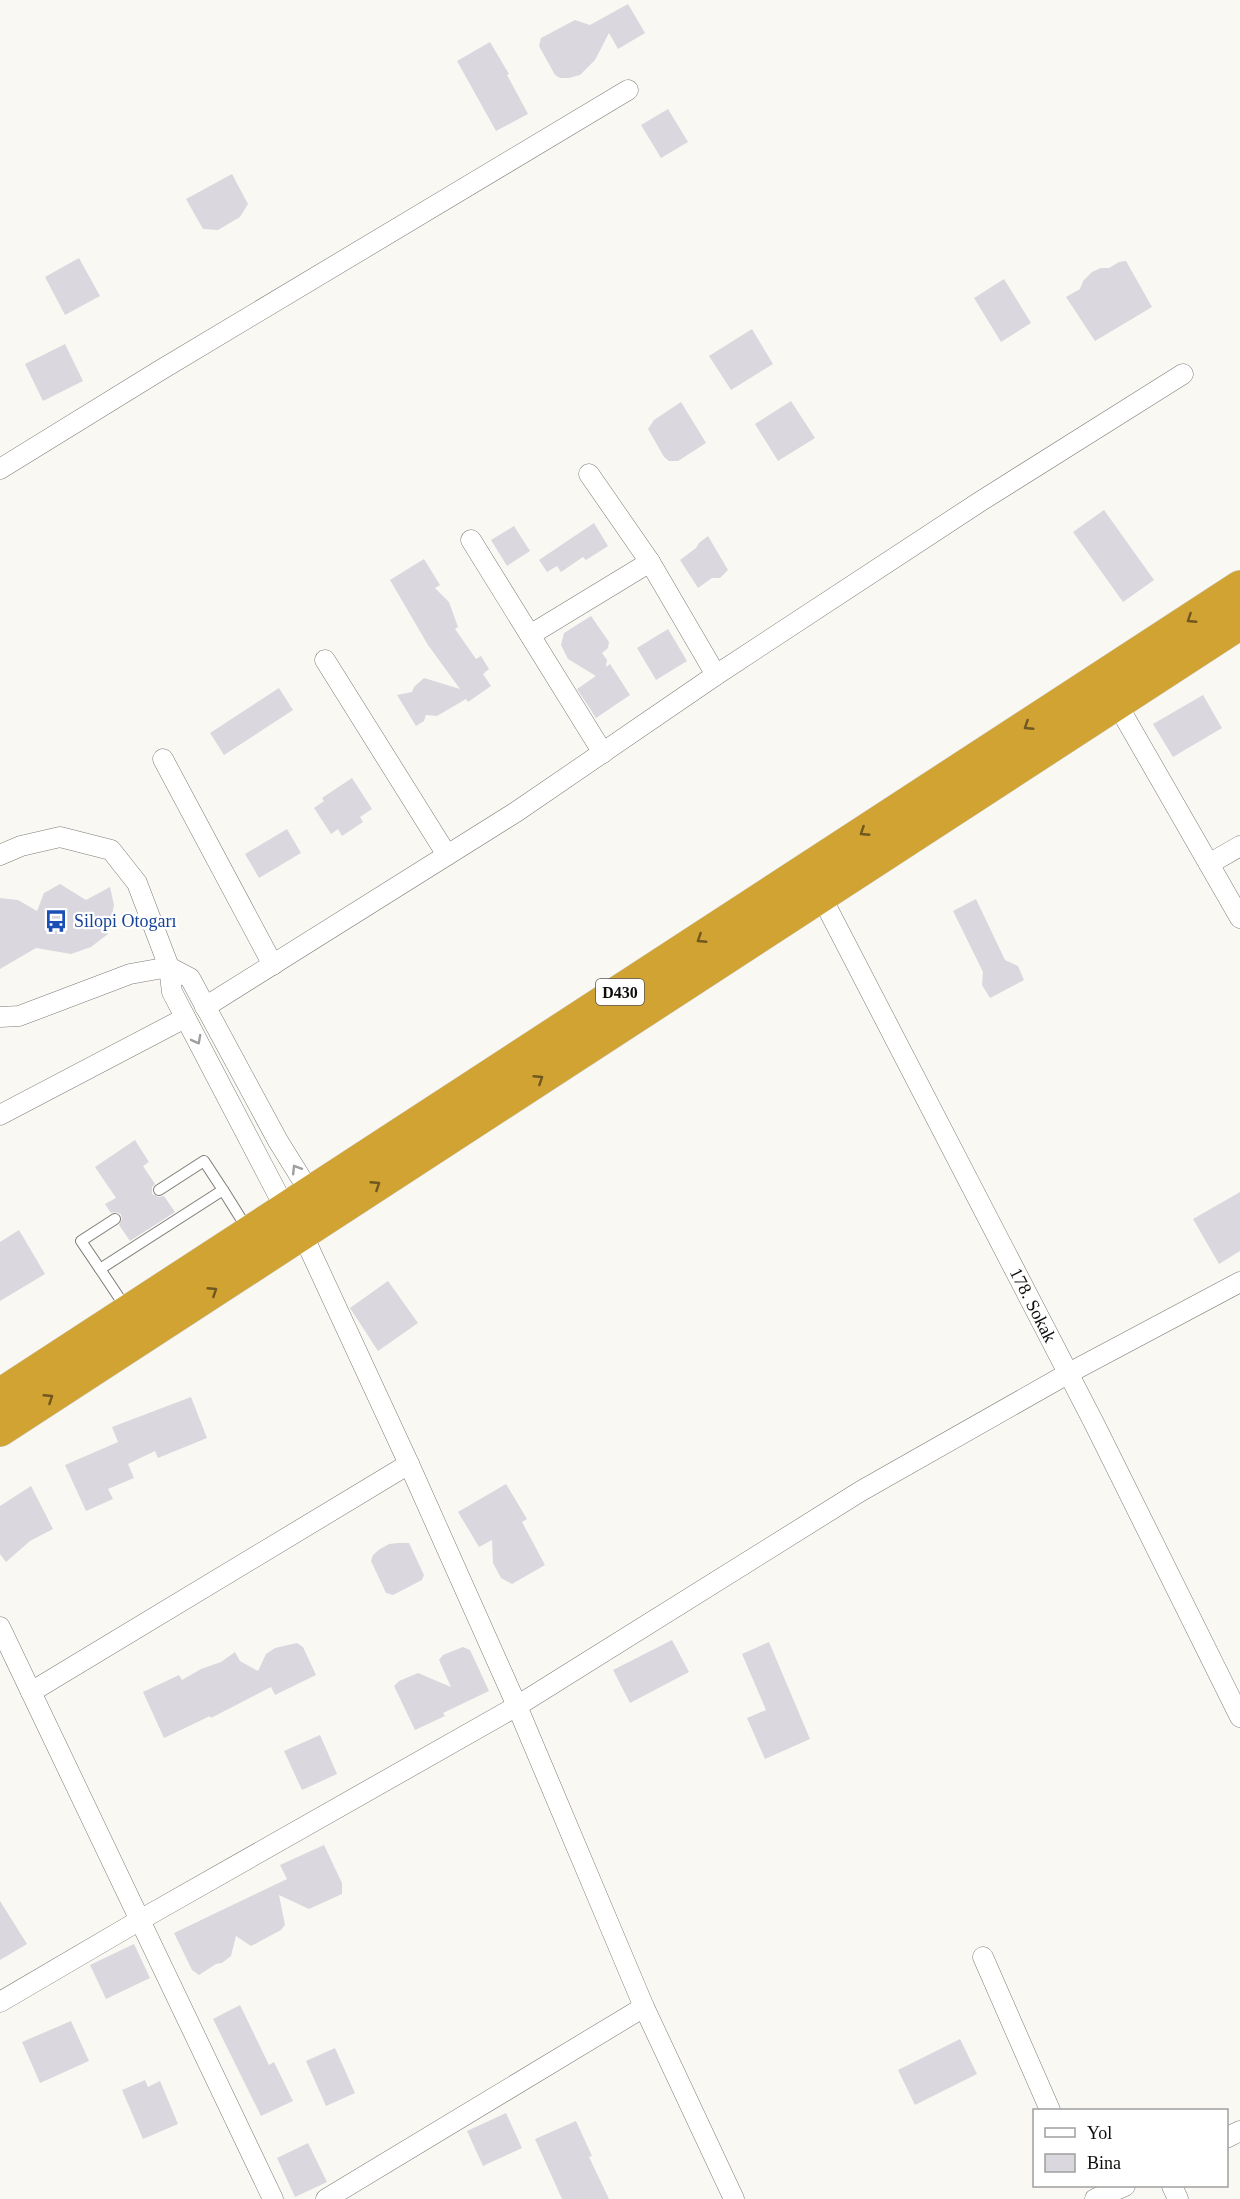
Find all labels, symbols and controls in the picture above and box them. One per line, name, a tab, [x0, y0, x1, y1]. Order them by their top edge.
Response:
one-way arrow	[1187, 612, 1197, 624]
one-way arrow	[1023, 719, 1034, 730]
one-way arrow	[860, 825, 871, 836]
bus stop icon: Silopi Otogarı	[43, 908, 69, 934]
place label: Silopi Otogarı	[74, 911, 177, 931]
one-way arrow	[697, 932, 708, 943]
road number: D430	[596, 979, 644, 1005]
one-way arrow	[190, 1034, 201, 1045]
one-way arrow	[533, 1075, 544, 1086]
one-way arrow	[291, 1165, 303, 1175]
one-way arrow	[369, 1181, 380, 1192]
street label: 178. Sokak	[1006, 1264, 1060, 1346]
one-way arrow	[206, 1288, 217, 1299]
one-way arrow	[42, 1394, 53, 1405]
legend	[1033, 2109, 1228, 2187]
text: Yol	[1087, 2123, 1112, 2143]
text: Bina	[1087, 2153, 1121, 2173]

